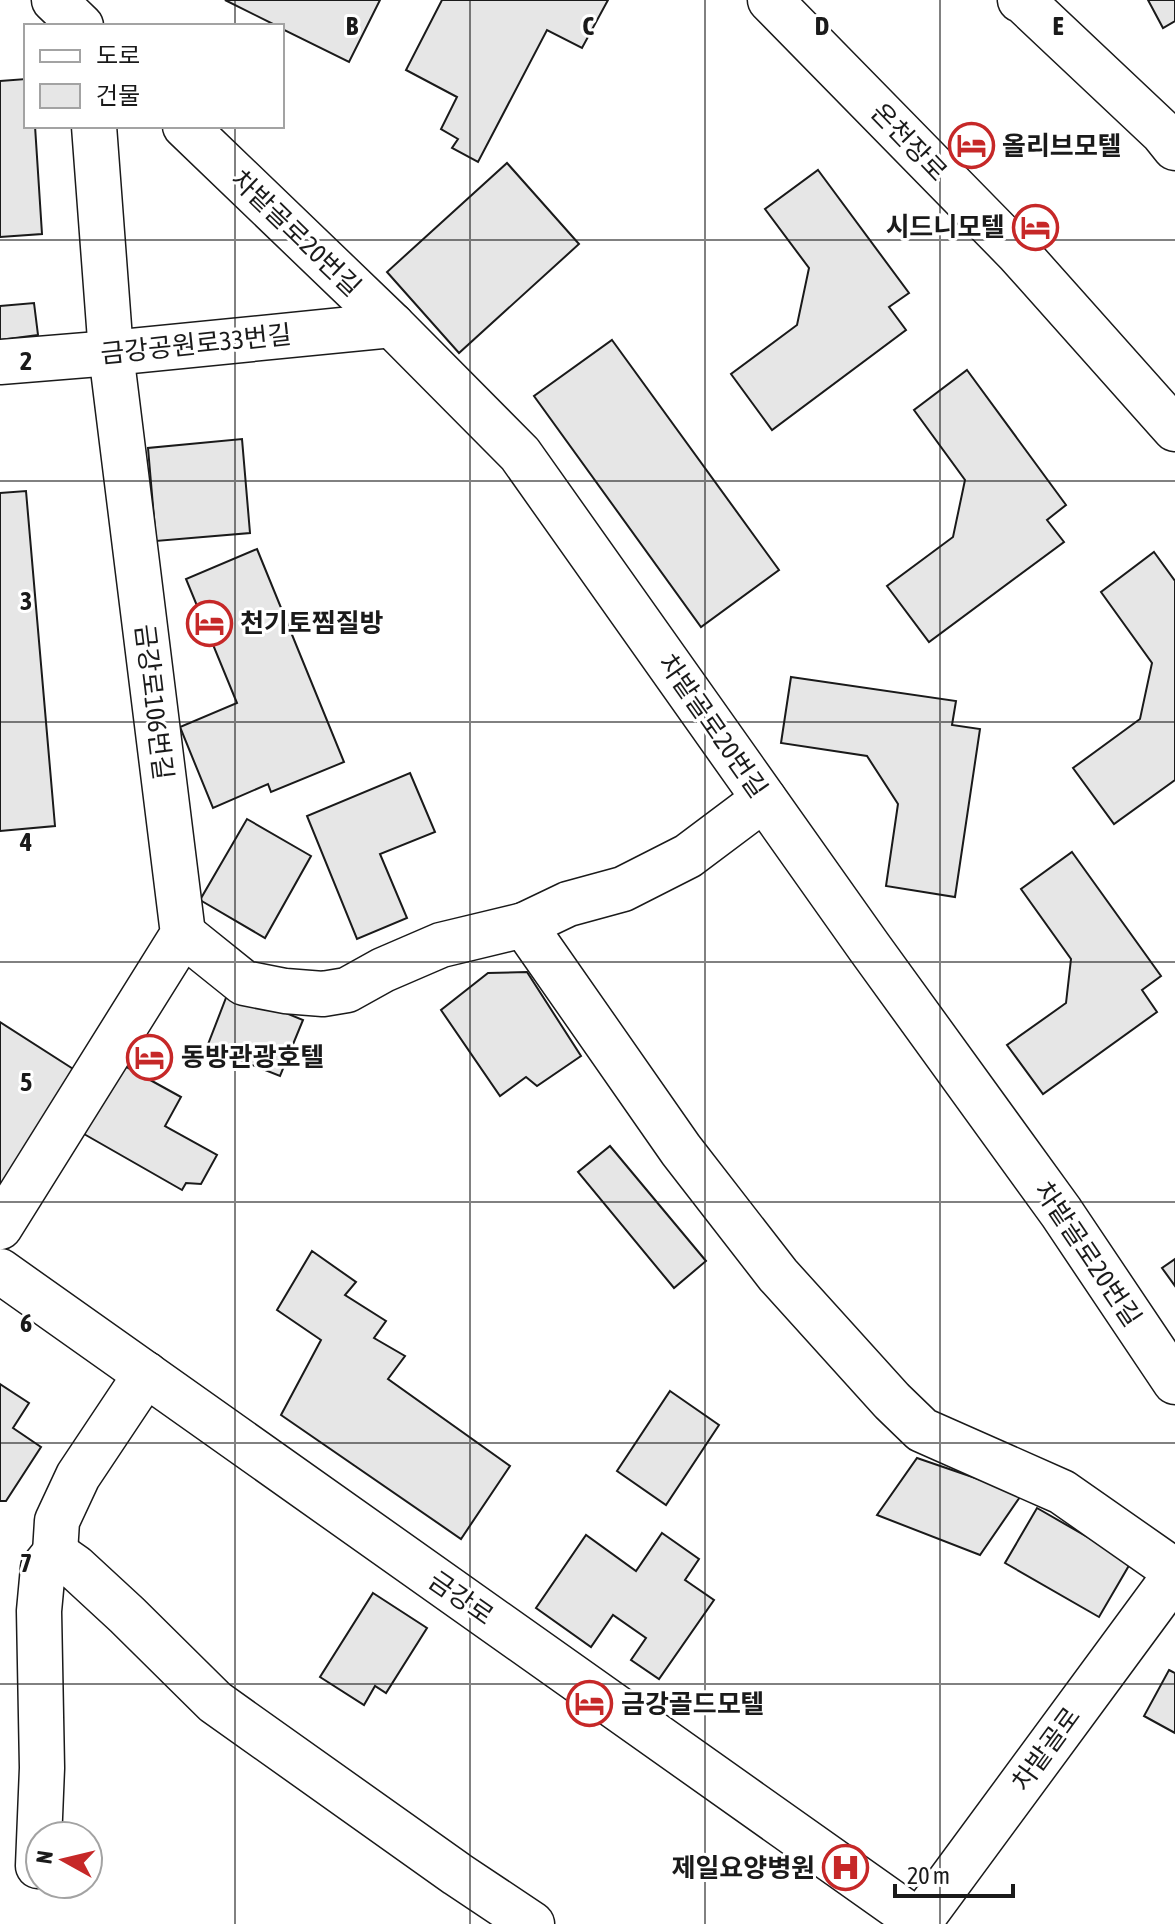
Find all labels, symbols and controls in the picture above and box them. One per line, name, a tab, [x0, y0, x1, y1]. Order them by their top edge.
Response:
text: B	[346, 11, 359, 41]
text: C	[582, 11, 594, 41]
text: D	[815, 11, 829, 41]
text: E	[1052, 11, 1064, 41]
legend	[24, 24, 284, 128]
text: 도로	[96, 42, 140, 69]
text: 건물	[96, 82, 140, 109]
street label: 온천장로	[865, 97, 953, 187]
hotel icon: 올리브모텔	[947, 122, 995, 170]
place label: 올리브모텔	[1002, 131, 1122, 161]
street label: 차밭골로20번길	[225, 164, 367, 302]
hotel icon: 시드니모텔	[1012, 203, 1060, 251]
place label: 시드니모텔	[885, 212, 1005, 242]
street label: 금강공원로33번길	[99, 319, 293, 369]
text: 2	[20, 346, 32, 376]
text: 3	[20, 586, 32, 616]
hotel icon: 천기토찜질방	[185, 599, 233, 647]
place label: 천기토찜질방	[240, 608, 384, 638]
street label: 금강로106번길	[130, 623, 178, 781]
street label: 차밭골로20번길	[653, 649, 773, 803]
text: 4	[19, 827, 32, 857]
hotel icon: 동방관광호텔	[126, 1033, 174, 1081]
place label: 동방관광호텔	[181, 1042, 325, 1072]
text: 5	[20, 1067, 32, 1097]
street label: 차밭골로20번길	[1029, 1176, 1147, 1332]
text: 6	[20, 1308, 32, 1338]
text: 7	[20, 1548, 32, 1578]
street label: 금강로	[423, 1565, 499, 1631]
hotel icon: 금강골드모텔	[566, 1680, 614, 1728]
place label: 금강골드모텔	[621, 1689, 765, 1719]
street label: 차밭골로	[1006, 1701, 1086, 1797]
north arrow	[24, 1820, 104, 1900]
hospital icon: 제일요양병원	[822, 1844, 870, 1892]
scale bar	[895, 1848, 1013, 1898]
text: N	[30, 1849, 58, 1865]
place label: 제일요양병원	[671, 1853, 815, 1883]
text: 20 m	[907, 1862, 950, 1889]

